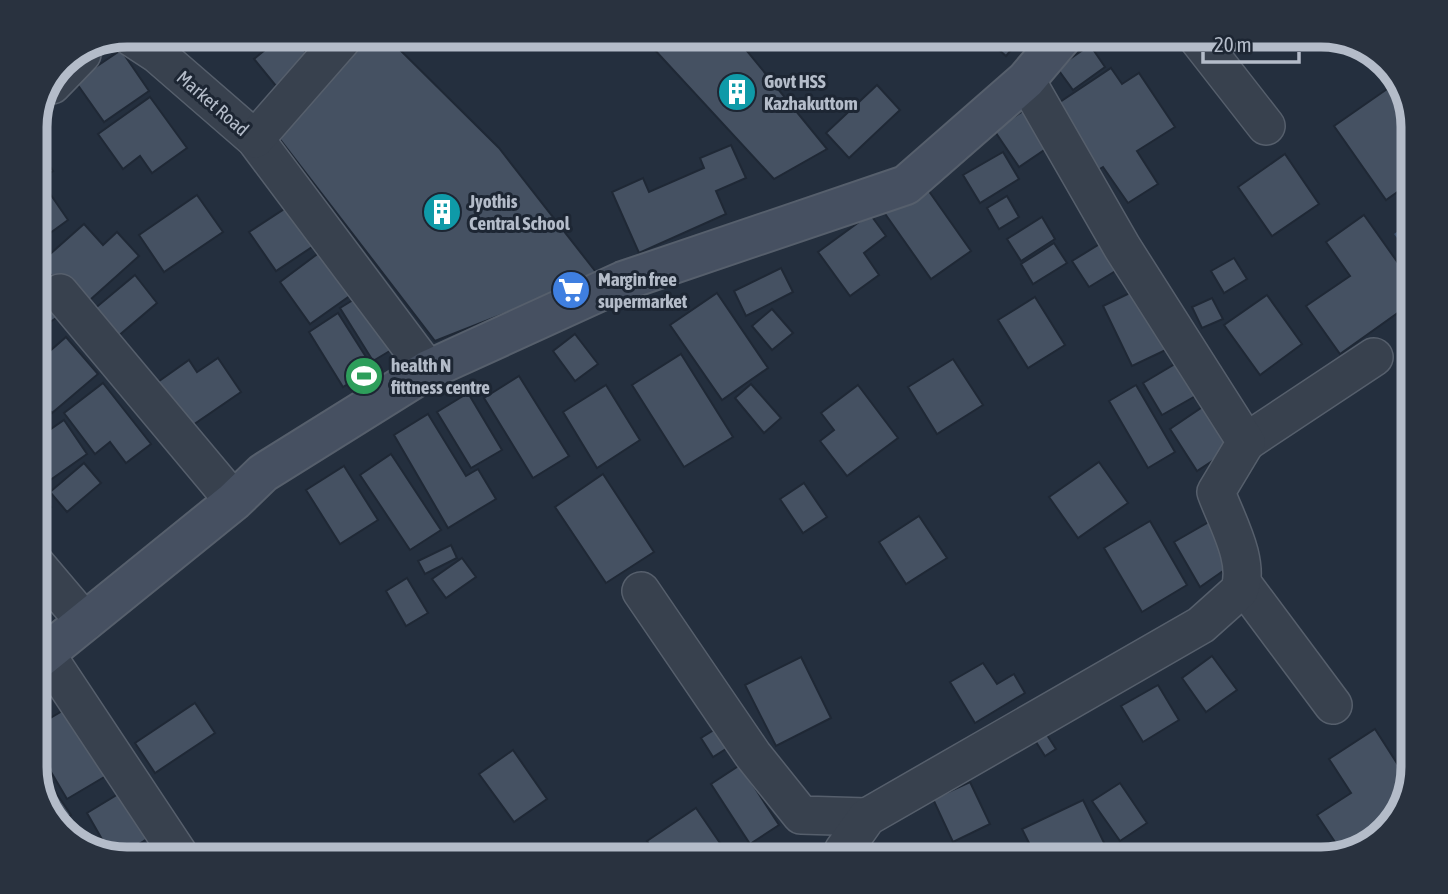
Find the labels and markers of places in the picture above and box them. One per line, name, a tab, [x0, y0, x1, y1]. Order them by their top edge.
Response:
place label: Govt HSS Kazhakuttom	[764, 70, 858, 114]
building icon: Govt HSS Kazhakuttom	[716, 71, 758, 113]
place label: Jyothis Central School	[468, 190, 571, 234]
building icon: Jyothis Central School	[421, 191, 463, 233]
place label: Margin free supermarket	[598, 268, 688, 312]
supermarket icon: Margin free supermarket	[550, 269, 592, 311]
place label: health N fittness centre	[390, 354, 490, 398]
sports icon: health N fittness centre	[343, 355, 385, 397]

